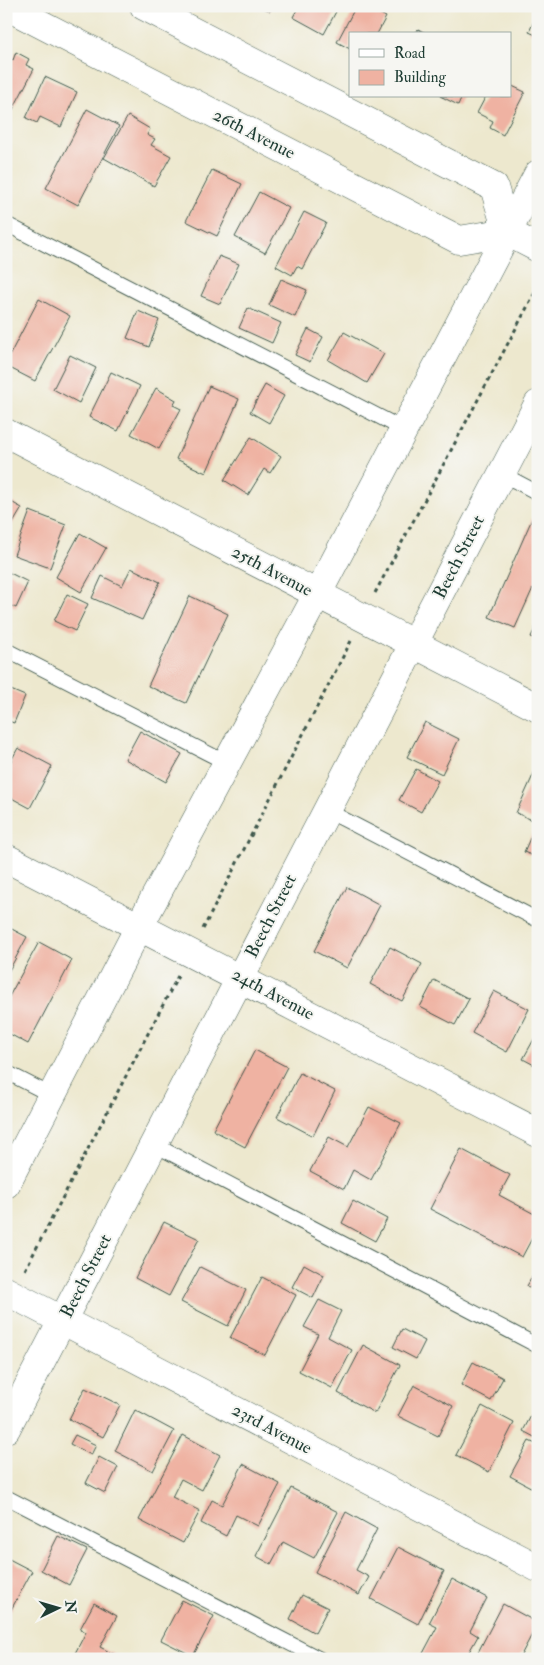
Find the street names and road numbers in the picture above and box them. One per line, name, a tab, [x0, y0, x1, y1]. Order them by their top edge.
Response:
street label: 26th Avenue	[209, 103, 299, 165]
street label: Beech Street	[428, 511, 490, 603]
street label: 25th Avenue	[228, 540, 317, 602]
street label: Beech Street	[240, 870, 302, 962]
street label: 24th Avenue	[228, 963, 319, 1026]
street label: Beech Street	[55, 1230, 117, 1322]
street label: 23rd Avenue	[228, 1398, 316, 1460]

